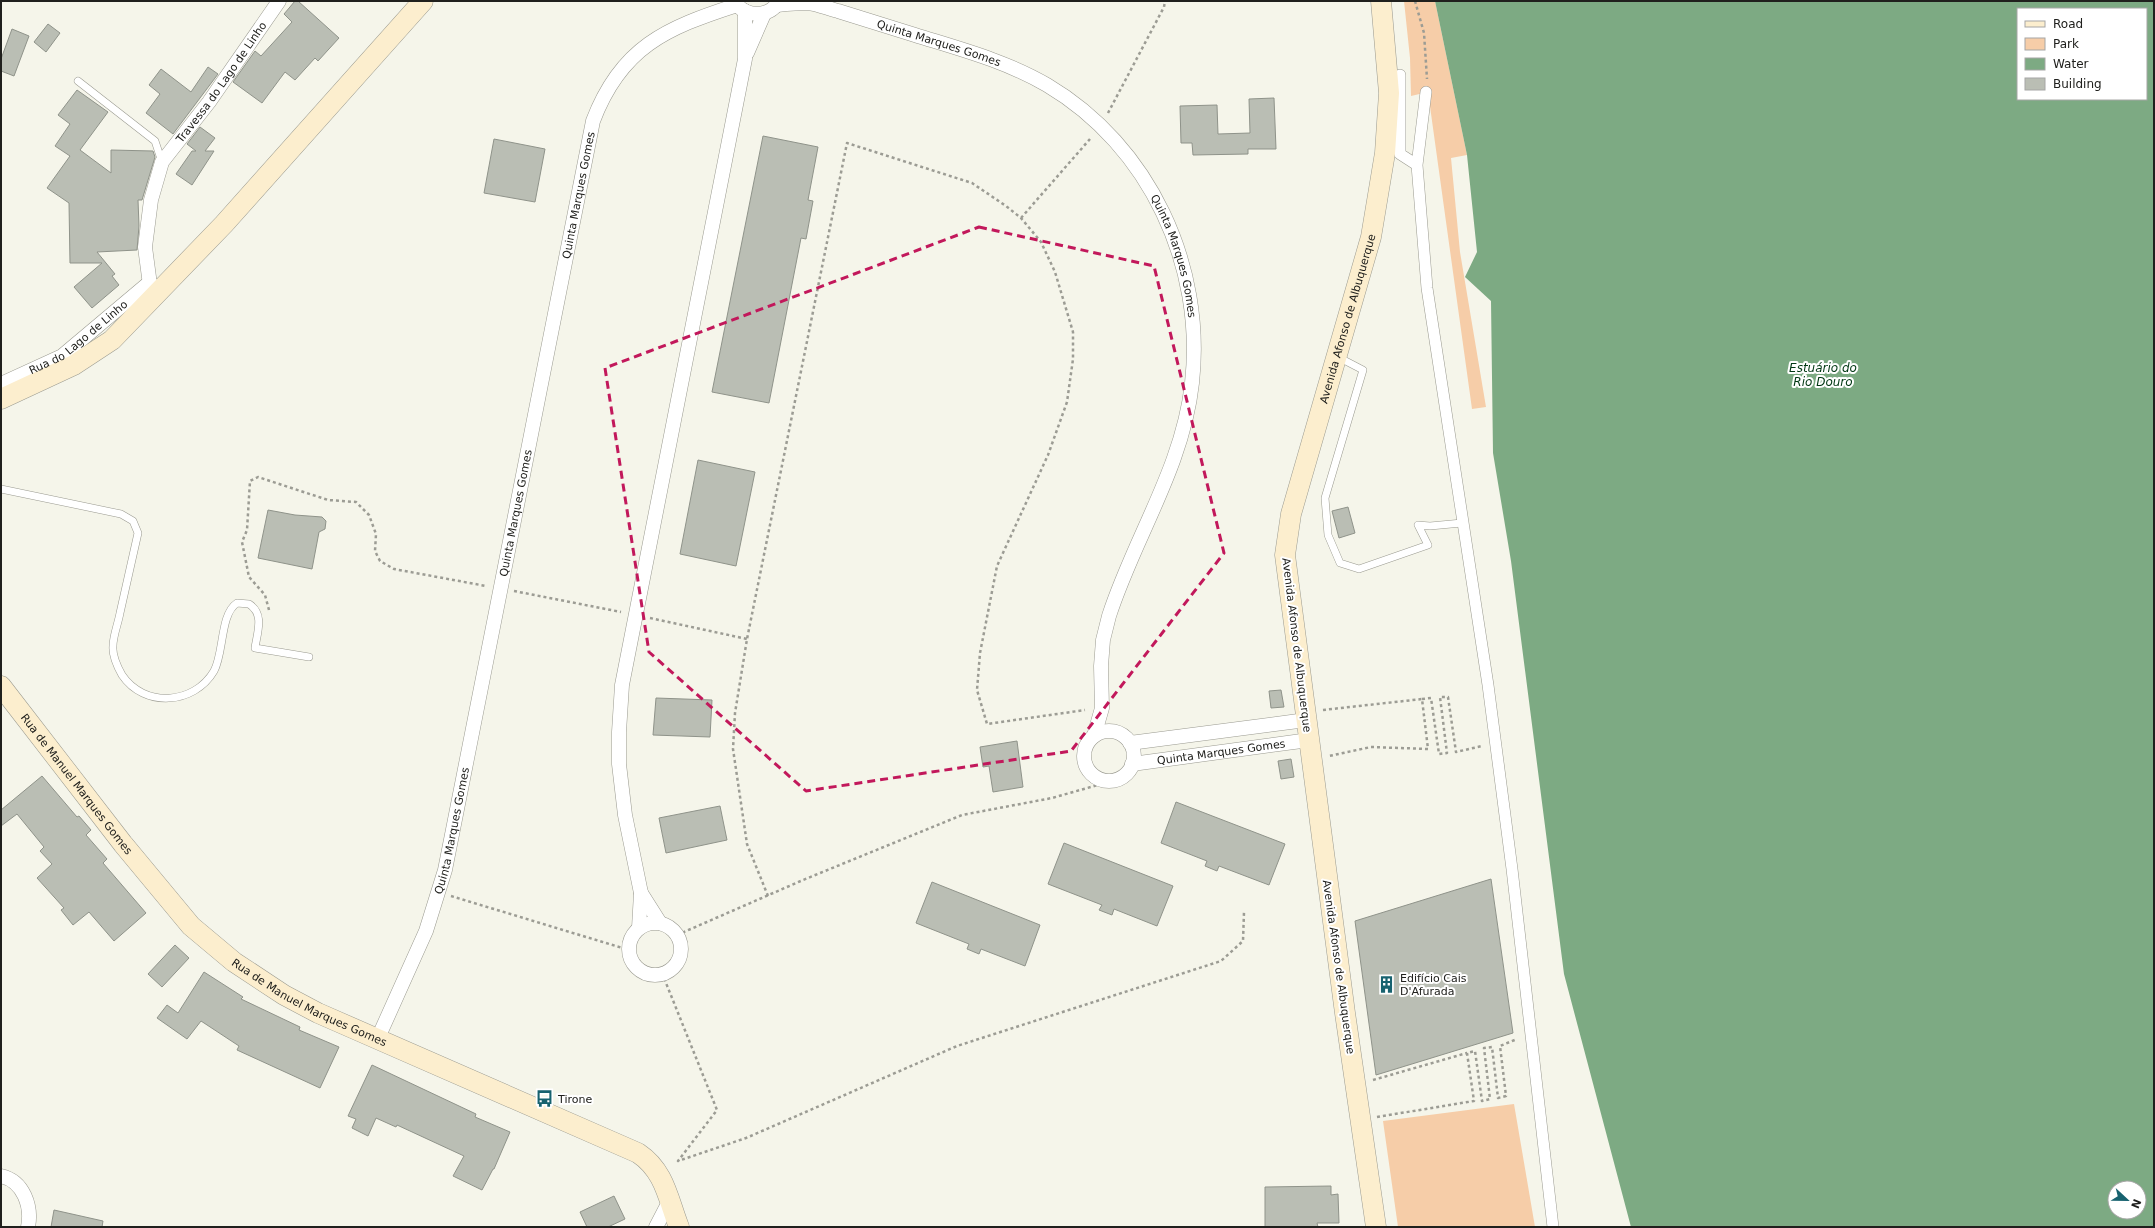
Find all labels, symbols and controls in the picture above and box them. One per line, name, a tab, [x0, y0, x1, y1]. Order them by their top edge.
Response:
legend	[2017, 8, 2147, 100]
text: Road	[2053, 17, 2083, 31]
street label: Quinta Marques Gomes	[875, 18, 1003, 69]
street label: Travessa do Lago de Linho	[173, 19, 270, 146]
text: Park	[2053, 37, 2079, 51]
text: Water	[2053, 57, 2089, 71]
text: Building	[2053, 77, 2102, 91]
street label: Quinta Marques Gomes	[560, 130, 598, 260]
street label: Quinta Marques Gomes	[1148, 192, 1198, 319]
street label: Avenida Afonso de Albuquerque	[1317, 232, 1379, 405]
street label: Rua do Lago de Linho	[27, 298, 130, 377]
water label: Estuário do Rio Douro	[1789, 361, 1857, 389]
street label: Quinta Marques Gomes	[497, 448, 535, 578]
street label: Avenida Afonso de Albuquerque	[1279, 557, 1314, 733]
street label: Rua de Manuel Marques Gomes	[18, 712, 135, 858]
street label: Quinta Marques Gomes	[1156, 737, 1286, 768]
street label: Quinta Marques Gomes	[432, 766, 472, 896]
street label: Avenida Afonso de Albuquerque	[1320, 879, 1357, 1055]
street label: Rua de Manuel Marques Gomes	[229, 956, 389, 1049]
place label: Edifício Cais D'Afurada	[1400, 972, 1467, 998]
building icon: Edifício Cais D'Afurada	[1377, 974, 1397, 994]
bus stop icon: Tirone	[535, 1089, 555, 1109]
place label: Tirone	[557, 1093, 592, 1106]
north arrow	[2107, 1180, 2147, 1220]
text: N	[2128, 1197, 2144, 1210]

